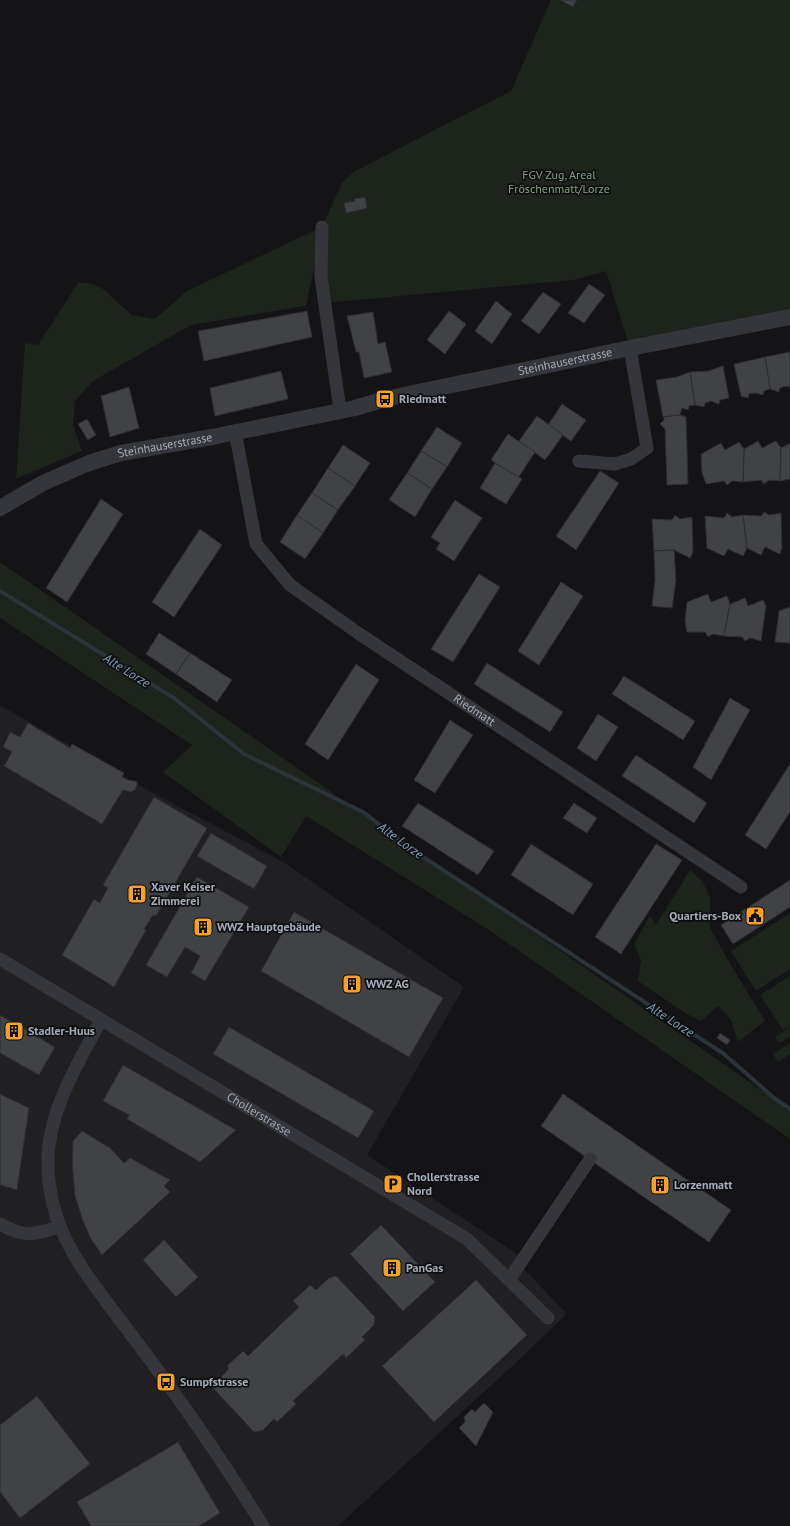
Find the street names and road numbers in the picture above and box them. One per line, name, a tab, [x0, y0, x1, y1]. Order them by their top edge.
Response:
street label: Steinhauserstrasse	[517, 344, 613, 378]
street label: Steinhauserstrasse	[115, 429, 213, 461]
street label: Riedmatt	[451, 691, 498, 729]
street label: Chollerstrasse	[224, 1089, 294, 1139]

